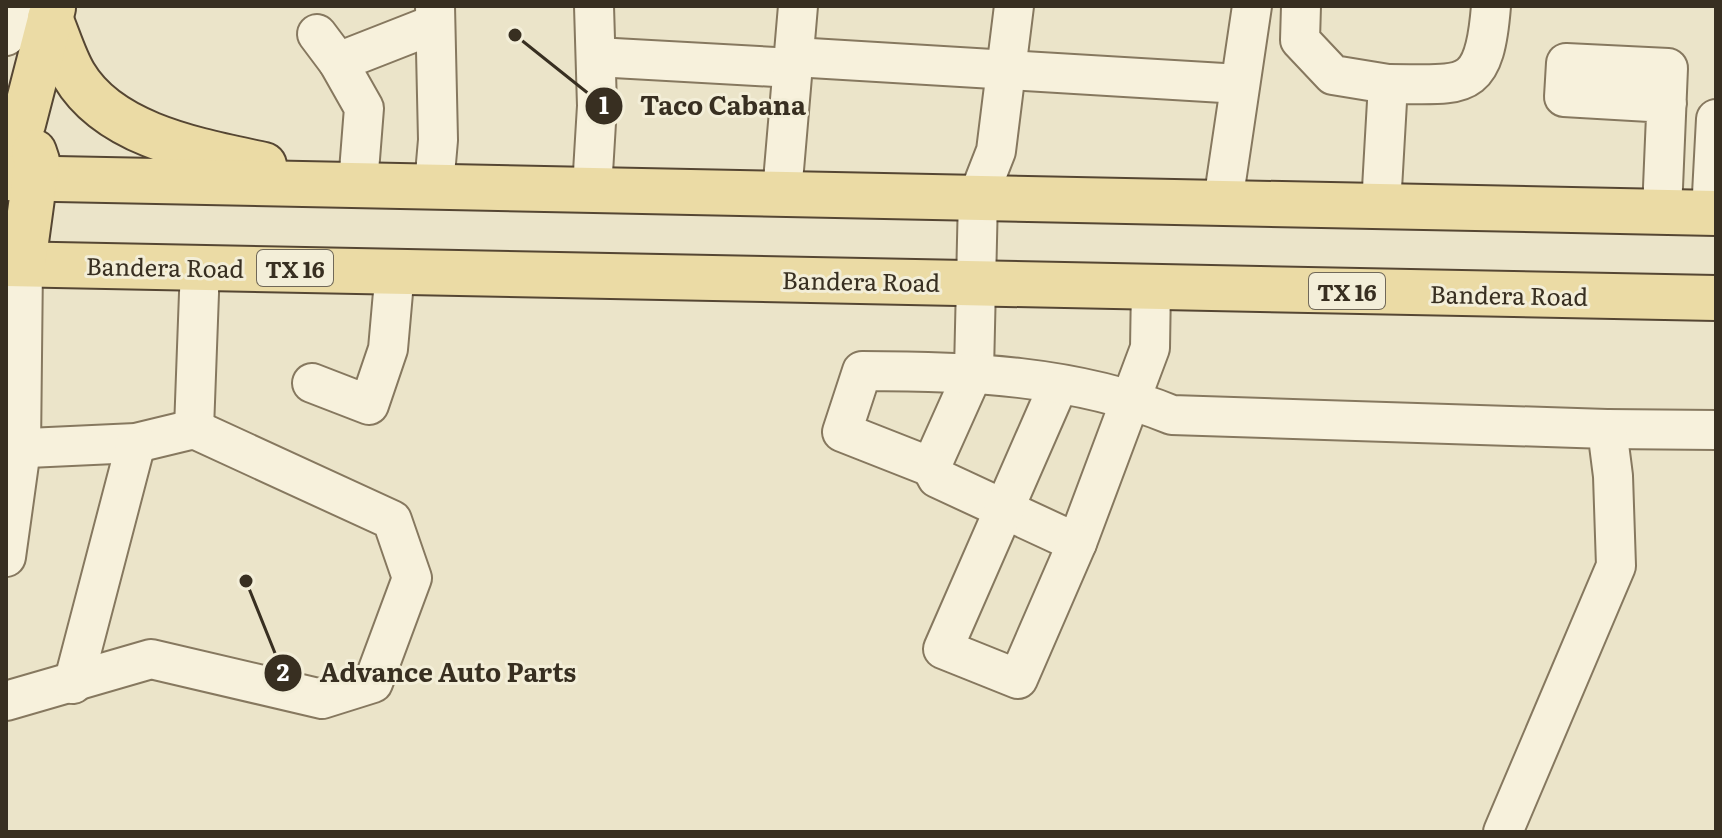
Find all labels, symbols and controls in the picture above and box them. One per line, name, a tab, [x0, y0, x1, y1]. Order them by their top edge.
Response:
callout: Taco Cabana	[584, 81, 822, 131]
text: Taco Cabana	[640, 84, 806, 123]
text: 1	[599, 86, 609, 121]
street label: Bandera Road	[86, 247, 245, 285]
road number: TX 16	[257, 250, 333, 286]
street label: Bandera Road	[782, 261, 941, 299]
road number: TX 16	[1309, 273, 1385, 309]
street label: Bandera Road	[1430, 275, 1589, 313]
callout: Advance Auto Parts	[263, 648, 592, 698]
text: Advance Auto Parts	[320, 651, 576, 690]
text: 2	[277, 653, 290, 688]

